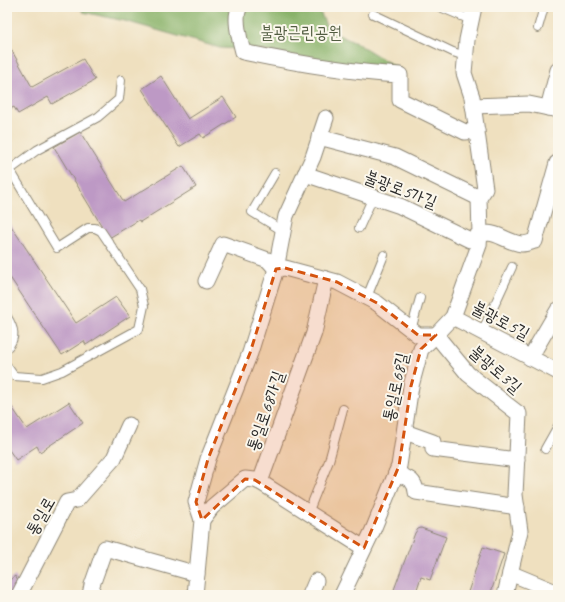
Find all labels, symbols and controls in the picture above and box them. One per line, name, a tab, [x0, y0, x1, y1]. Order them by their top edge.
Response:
park label: 불광근린공원	[260, 22, 342, 43]
street label: 불광로5가길	[362, 166, 440, 213]
street label: 불광로5길	[468, 297, 534, 345]
street label: 불광로3길	[465, 341, 526, 398]
street label: 통일로68길	[378, 350, 413, 424]
street label: 통일로68가길	[242, 368, 289, 454]
street label: 통일로	[21, 493, 60, 539]

